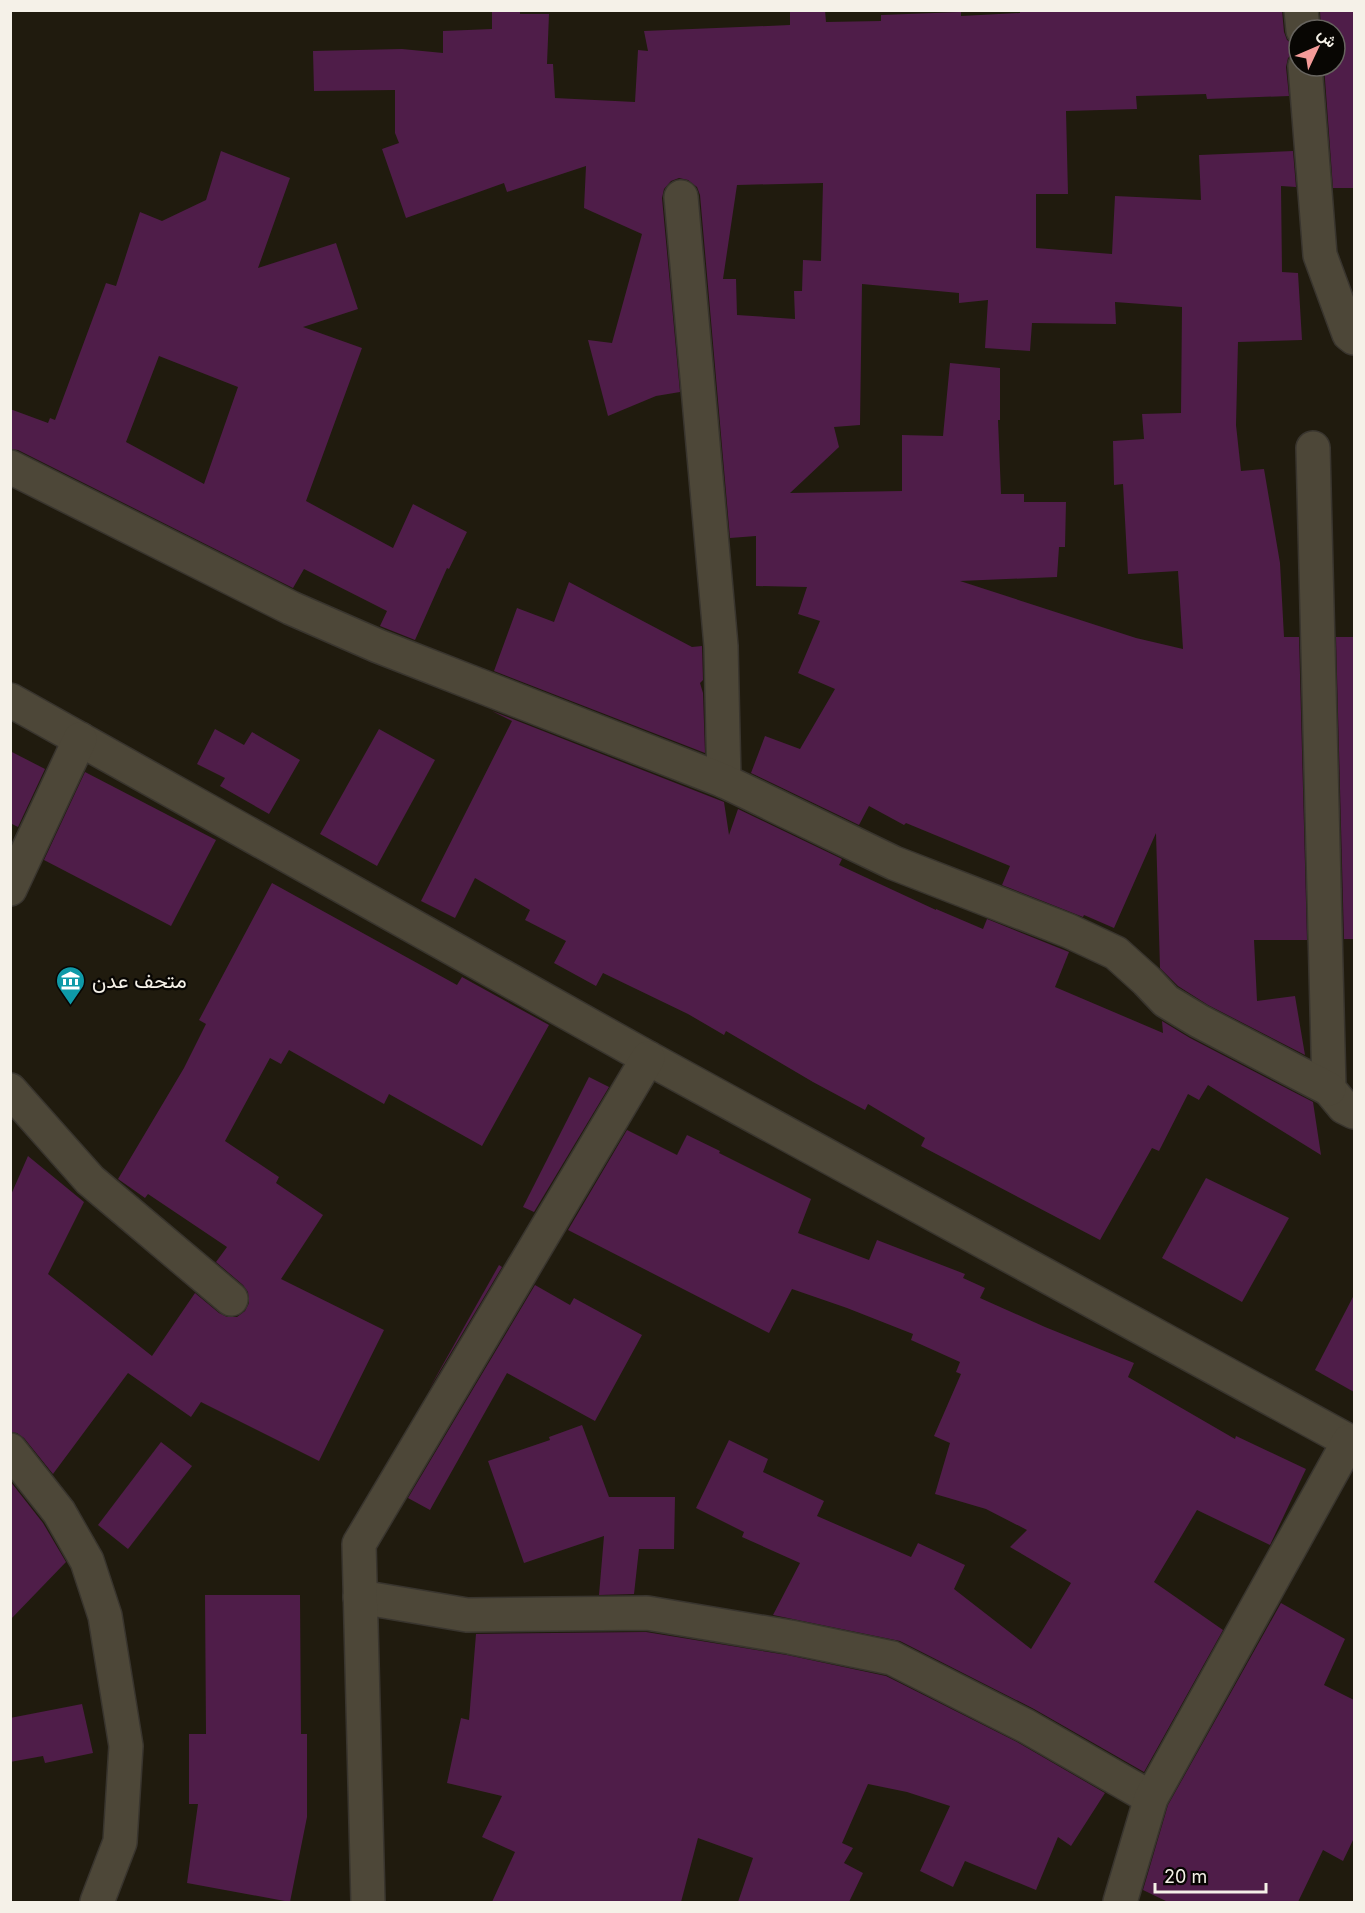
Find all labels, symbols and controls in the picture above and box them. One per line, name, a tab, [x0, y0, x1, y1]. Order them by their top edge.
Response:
north arrow	[1287, 18, 1347, 78]
text: ش	[1314, 24, 1342, 51]
museum icon: متحف عدن	[55, 964, 87, 1006]
place label: متحف عدن	[92, 968, 187, 993]
scale bar	[1155, 1856, 1266, 1894]
text: 20 m	[1164, 1866, 1207, 1887]

